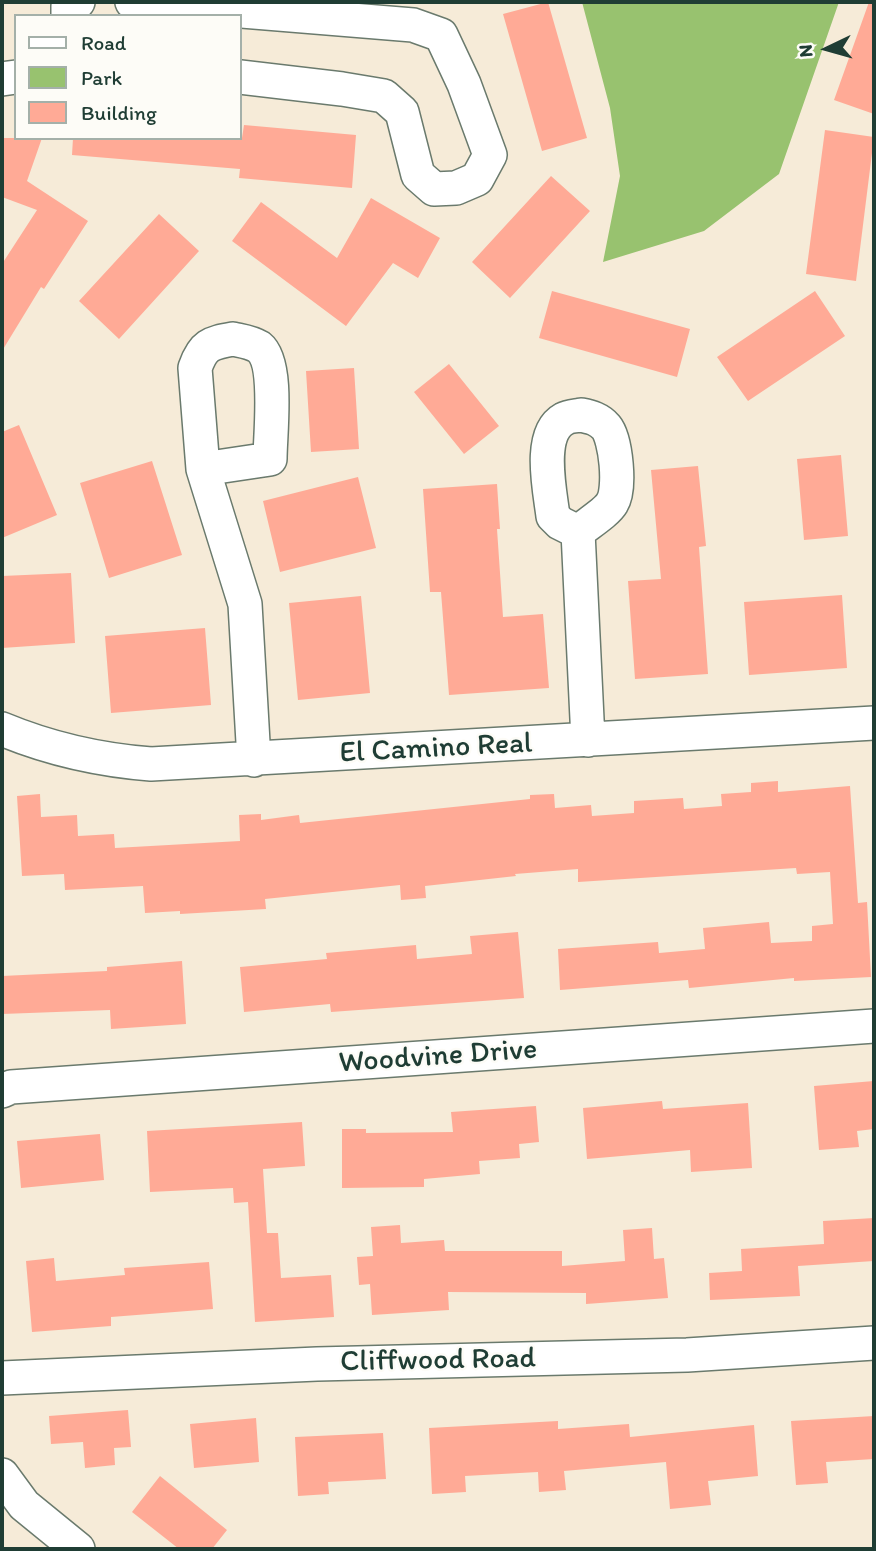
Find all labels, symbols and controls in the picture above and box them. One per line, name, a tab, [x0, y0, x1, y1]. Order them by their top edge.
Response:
legend	[14, 14, 242, 140]
north arrow	[792, 14, 862, 84]
text: Road	[81, 30, 126, 55]
text: N	[794, 43, 818, 58]
text: Park	[81, 65, 122, 90]
text: Building	[81, 100, 157, 125]
street label: El Camino Real	[339, 726, 533, 772]
street label: Woodvine Drive	[338, 1032, 538, 1082]
street label: Cliffwood Road	[340, 1341, 536, 1381]

